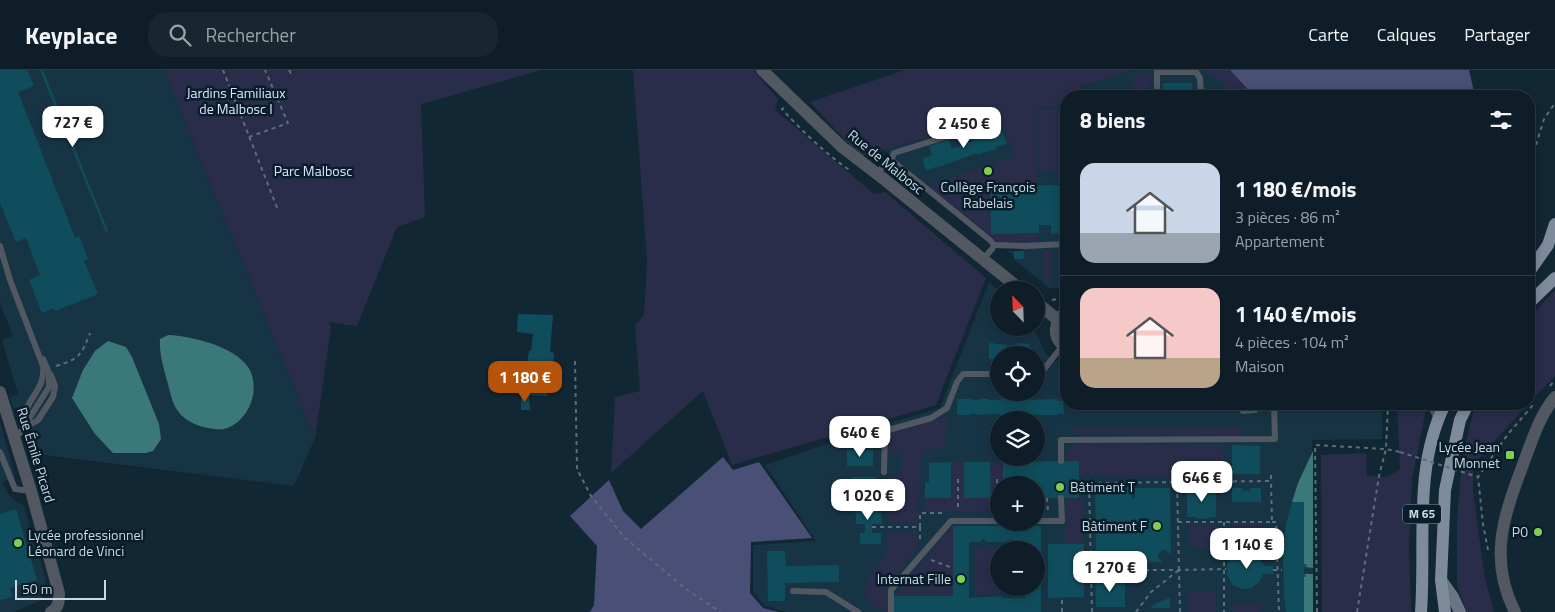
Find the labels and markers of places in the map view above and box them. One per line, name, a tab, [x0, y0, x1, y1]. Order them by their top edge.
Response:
pin: 727 €	[38, 106, 108, 148]
pin: 2 450 €	[918, 106, 1010, 149]
marker: Collège François Rabelais	[982, 165, 994, 177]
place label: Collège François Rabelais	[940, 176, 1036, 213]
pin: 1 180 €	[479, 360, 571, 403]
pin: 640 €	[825, 416, 895, 458]
place label: Lycée Jean Monnet	[1438, 436, 1500, 473]
marker: Lycée Jean Monnet	[1504, 449, 1516, 461]
pin: 646 €	[1167, 460, 1237, 503]
place label: Bâtiment T	[1070, 476, 1136, 497]
pin: 1 020 €	[822, 478, 914, 521]
marker: Bâtiment T	[1054, 481, 1066, 493]
place label: Bâtiment F	[1082, 515, 1147, 536]
marker: Bâtiment F	[1151, 520, 1163, 532]
place label: P0	[1512, 521, 1528, 542]
place label: Lycée professionnel Léonard de Vinci	[28, 524, 144, 561]
marker: P0	[1532, 526, 1544, 538]
pin: 1 140 €	[1201, 528, 1293, 570]
marker: Lycée professionnel Léonard de Vinci	[12, 537, 24, 549]
pin: 1 270 €	[1064, 550, 1156, 593]
place label: Internat Fille	[877, 568, 951, 589]
marker: Internat Fille	[955, 573, 967, 585]

